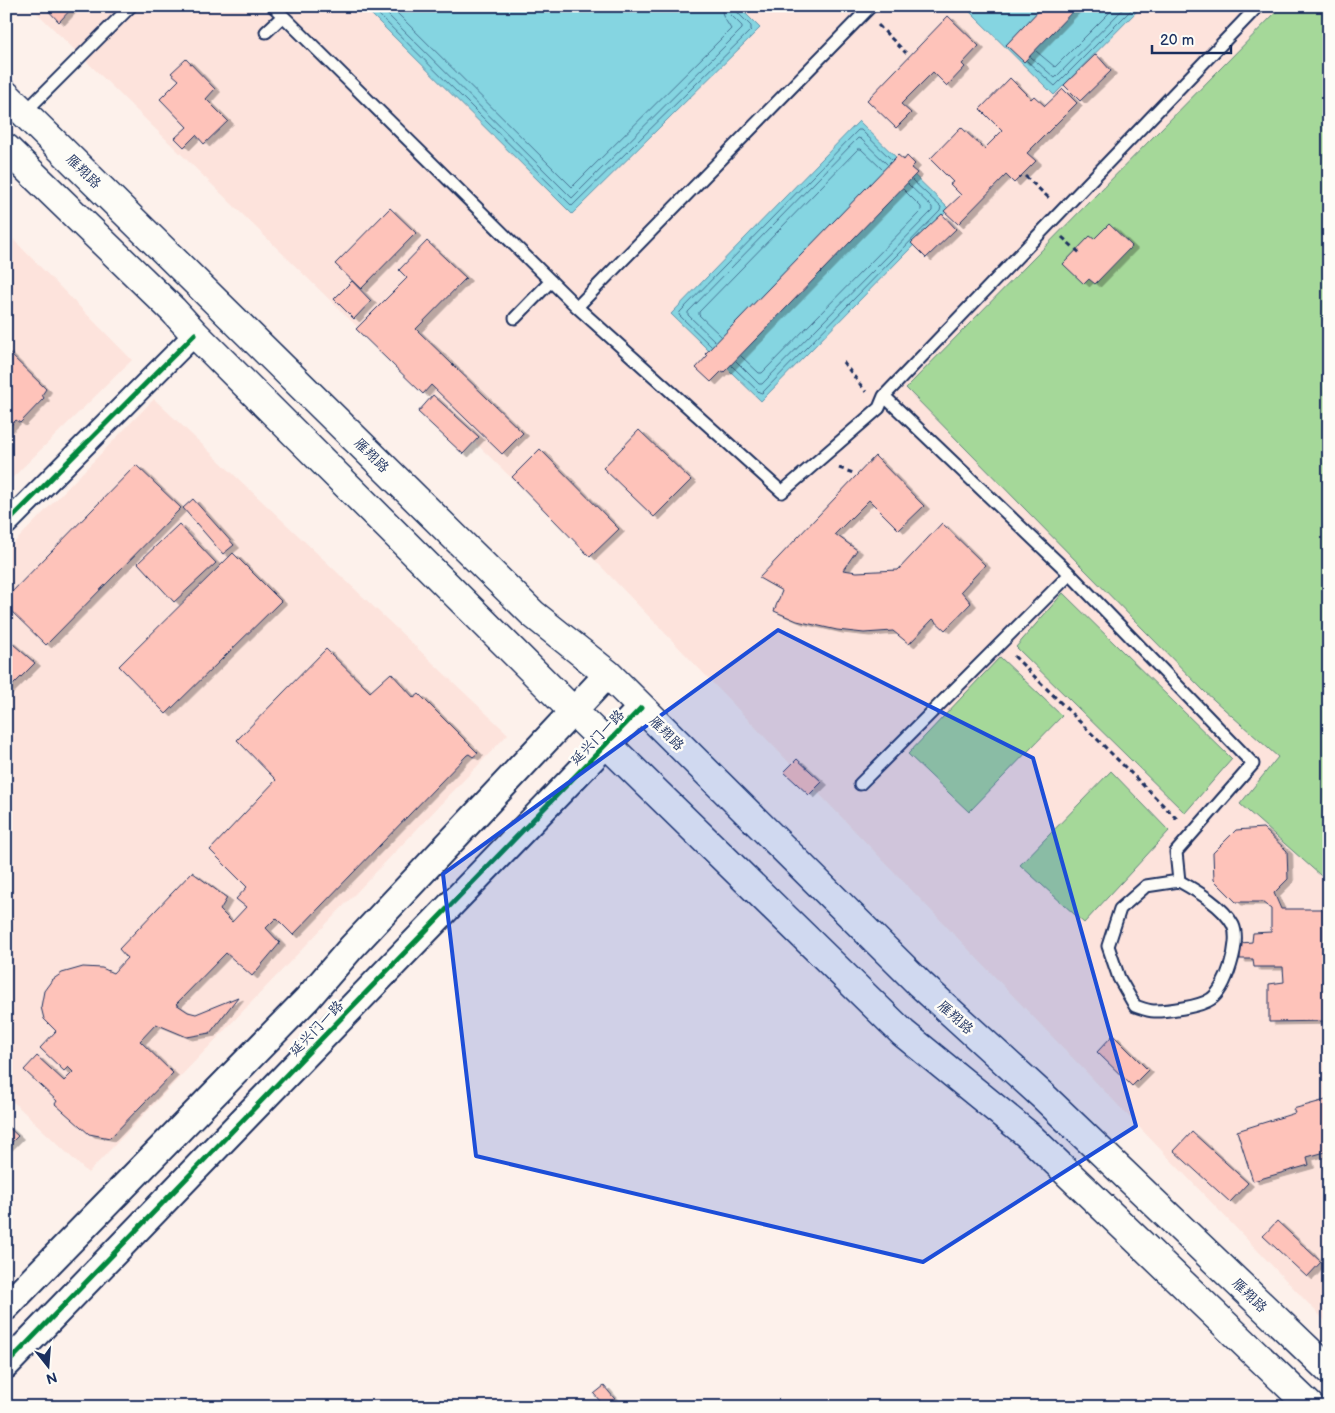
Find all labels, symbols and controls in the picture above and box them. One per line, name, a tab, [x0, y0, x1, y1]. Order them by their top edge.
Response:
scale bar	[1152, 22, 1231, 54]
text: 20 m	[1160, 31, 1194, 50]
street label: 雁翔路	[63, 151, 105, 192]
street label: 雁翔路	[351, 434, 393, 476]
street label: 延兴门一路	[567, 706, 628, 768]
street label: 雁翔路	[646, 712, 688, 754]
street label: 延兴门一路	[286, 997, 347, 1059]
street label: 雁翔路	[934, 997, 977, 1038]
street label: 雁翔路	[1229, 1275, 1271, 1316]
north arrow	[22, 1340, 72, 1390]
text: N	[44, 1368, 59, 1388]

